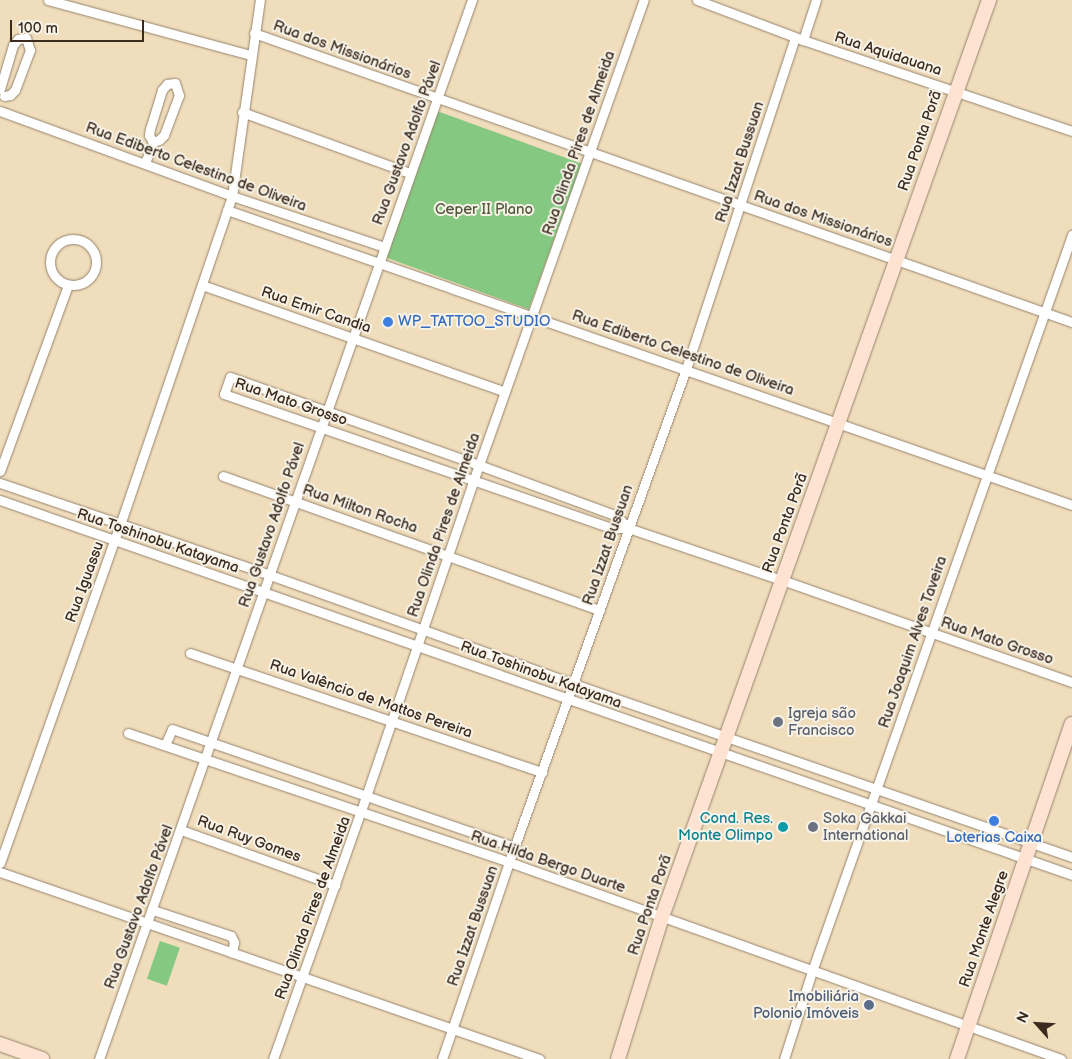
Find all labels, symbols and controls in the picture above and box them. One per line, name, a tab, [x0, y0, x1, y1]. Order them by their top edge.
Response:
scale bar	[12, 10, 146, 42]
street label: Rua dos Missionários	[271, 17, 413, 83]
text: 100 m	[18, 19, 58, 38]
street label: Rua Aquidauana	[832, 28, 944, 80]
street label: Rua Olinda Pires de Almeida	[539, 48, 619, 238]
street label: Rua Gustavo Adolfo Pável	[369, 58, 445, 228]
street label: Rua Ponta Porã	[894, 88, 946, 194]
street label: Rua Izzat Bussuan	[712, 99, 768, 225]
street label: Rua Ediberto Celestino de Oliveira	[83, 119, 309, 215]
street label: Rua dos Missionários	[751, 187, 895, 251]
park label: Ceper II Plano	[435, 201, 533, 219]
street label: Rua Emir Candia	[259, 283, 373, 337]
street label: Rua Ediberto Celestino de Oliveira	[570, 306, 796, 400]
place label: WP_TATTOO_STUDIO	[398, 313, 550, 331]
marker: WP_TATTOO_STUDIO	[382, 316, 394, 328]
street label: Rua Mato Grosso	[232, 374, 350, 430]
street label: Rua Olinda Pires de Almeida	[404, 430, 484, 620]
street label: Rua Gustavo Adolfo Pável	[235, 440, 309, 610]
street label: Rua Ponta Porã	[759, 471, 811, 575]
street label: Rua Milton Rocha	[300, 481, 420, 537]
street label: Rua Izzat Bussuan	[579, 482, 637, 608]
street label: Rua Toshinobu Katayama	[74, 505, 242, 577]
street label: Rua Iguassu	[62, 539, 108, 625]
street label: Rua Joaquim Alves Taveira	[875, 553, 951, 731]
street label: Rua Mato Grosso	[938, 613, 1056, 669]
street label: Rua Toshinobu Katayama	[458, 637, 624, 713]
street label: Rua Valêncio de Mattos Pereira	[267, 656, 475, 742]
place label: Igreja são Francisco	[788, 704, 856, 739]
marker: Igreja são Francisco	[772, 716, 784, 728]
place label: Cond. Res. Monte Olimpo	[678, 809, 773, 844]
place label: Soka Gakkai International	[823, 809, 908, 844]
street label: Rua Ruy Gomes	[194, 812, 304, 866]
street label: Rua Olinda Pires de Almeida	[271, 814, 355, 1002]
marker: Loterias Caixa	[988, 815, 1000, 827]
marker: Cond. Res. Monte Olimpo	[777, 821, 789, 833]
marker: Soka Gakkai International	[807, 821, 819, 833]
street label: Rua Gustavo Adolfo Pável	[101, 822, 177, 992]
street label: Rua Hilda Bergo Duarte	[468, 827, 628, 897]
place label: Loterias Caixa	[946, 829, 1042, 847]
street label: Rua Ponta Porã	[624, 852, 676, 958]
street label: Rua Izzat Bussuan	[444, 863, 502, 989]
street label: Rua Monte Alegre	[956, 868, 1012, 990]
place label: Imobiliária Polonio Imóveis	[753, 987, 859, 1022]
marker: Imobiliária Polonio Imóveis	[863, 999, 875, 1011]
north arrow	[1012, 999, 1062, 1049]
text: N	[1013, 1009, 1033, 1026]

